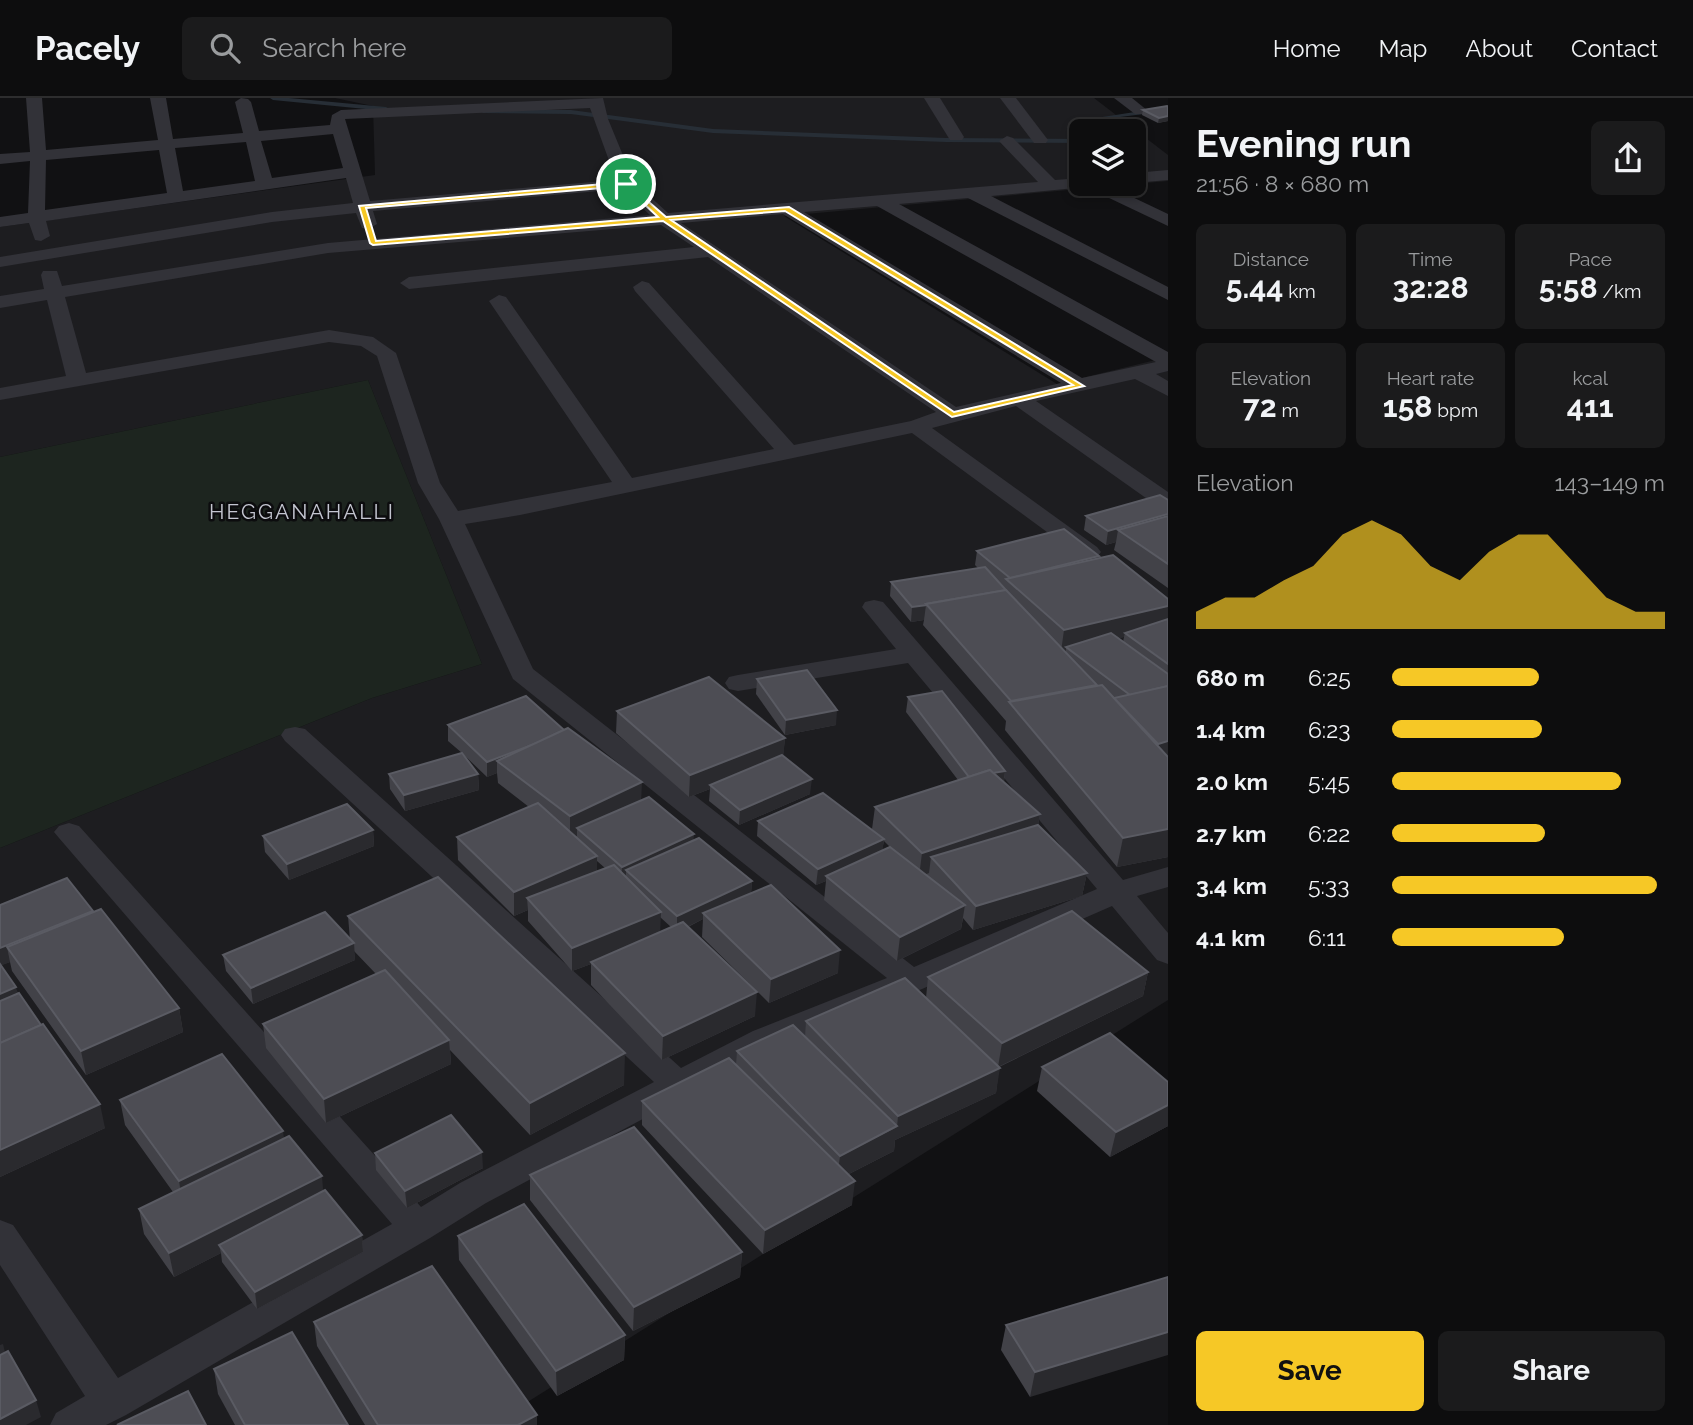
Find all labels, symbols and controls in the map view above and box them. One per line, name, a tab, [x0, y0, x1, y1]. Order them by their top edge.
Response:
search box	[182, 17, 672, 80]
text: Pacely	[35, 29, 140, 68]
icon: search	[206, 29, 244, 67]
text: Search here	[262, 33, 407, 63]
text: Home	[1273, 34, 1341, 63]
text: Map	[1379, 34, 1427, 63]
text: About	[1465, 34, 1533, 63]
text: Contact	[1571, 34, 1658, 63]
map controls	[1069, 119, 1146, 196]
button: layers	[1069, 119, 1146, 196]
text: Evening run	[1196, 121, 1411, 166]
button: share	[1591, 121, 1665, 195]
pin	[596, 154, 656, 214]
icon: arrive	[607, 165, 645, 203]
text: 21:56 · 8 × 680 m	[1196, 170, 1369, 197]
text: Distance	[1233, 248, 1309, 270]
text: Time	[1408, 248, 1453, 270]
text: Pace	[1568, 248, 1612, 270]
text: 5.44	[1226, 270, 1283, 305]
text: 32:28	[1392, 270, 1469, 305]
text: 5:58	[1539, 270, 1598, 305]
text: km	[1283, 280, 1316, 302]
text: /km	[1598, 280, 1641, 302]
text: Elevation	[1230, 367, 1311, 389]
text: Heart rate	[1387, 367, 1474, 389]
text: kcal	[1572, 367, 1608, 389]
text: 72	[1243, 389, 1277, 424]
text: 158	[1383, 389, 1432, 424]
text: 411	[1567, 389, 1614, 424]
text: m	[1277, 399, 1299, 421]
text: bpm	[1432, 399, 1478, 421]
text: Elevation	[1196, 469, 1294, 496]
text: 143–149 m	[1554, 469, 1665, 496]
district label: HEGGANAHALLI	[209, 499, 395, 524]
text: 680 m	[1196, 664, 1265, 691]
text: 6:25	[1308, 664, 1351, 691]
text: 1.4 km	[1196, 716, 1265, 743]
text: 6:23	[1308, 716, 1350, 743]
text: 2.0 km	[1196, 768, 1268, 795]
text: 5:45	[1308, 768, 1350, 795]
text: 2.7 km	[1196, 820, 1266, 847]
text: 6:22	[1308, 820, 1350, 847]
text: 3.4 km	[1196, 872, 1267, 899]
text: 5:33	[1308, 872, 1349, 899]
text: 4.1 km	[1196, 924, 1265, 951]
text: 6:11	[1308, 924, 1346, 951]
button: Save	[1196, 1331, 1424, 1411]
button: Share	[1438, 1331, 1665, 1411]

